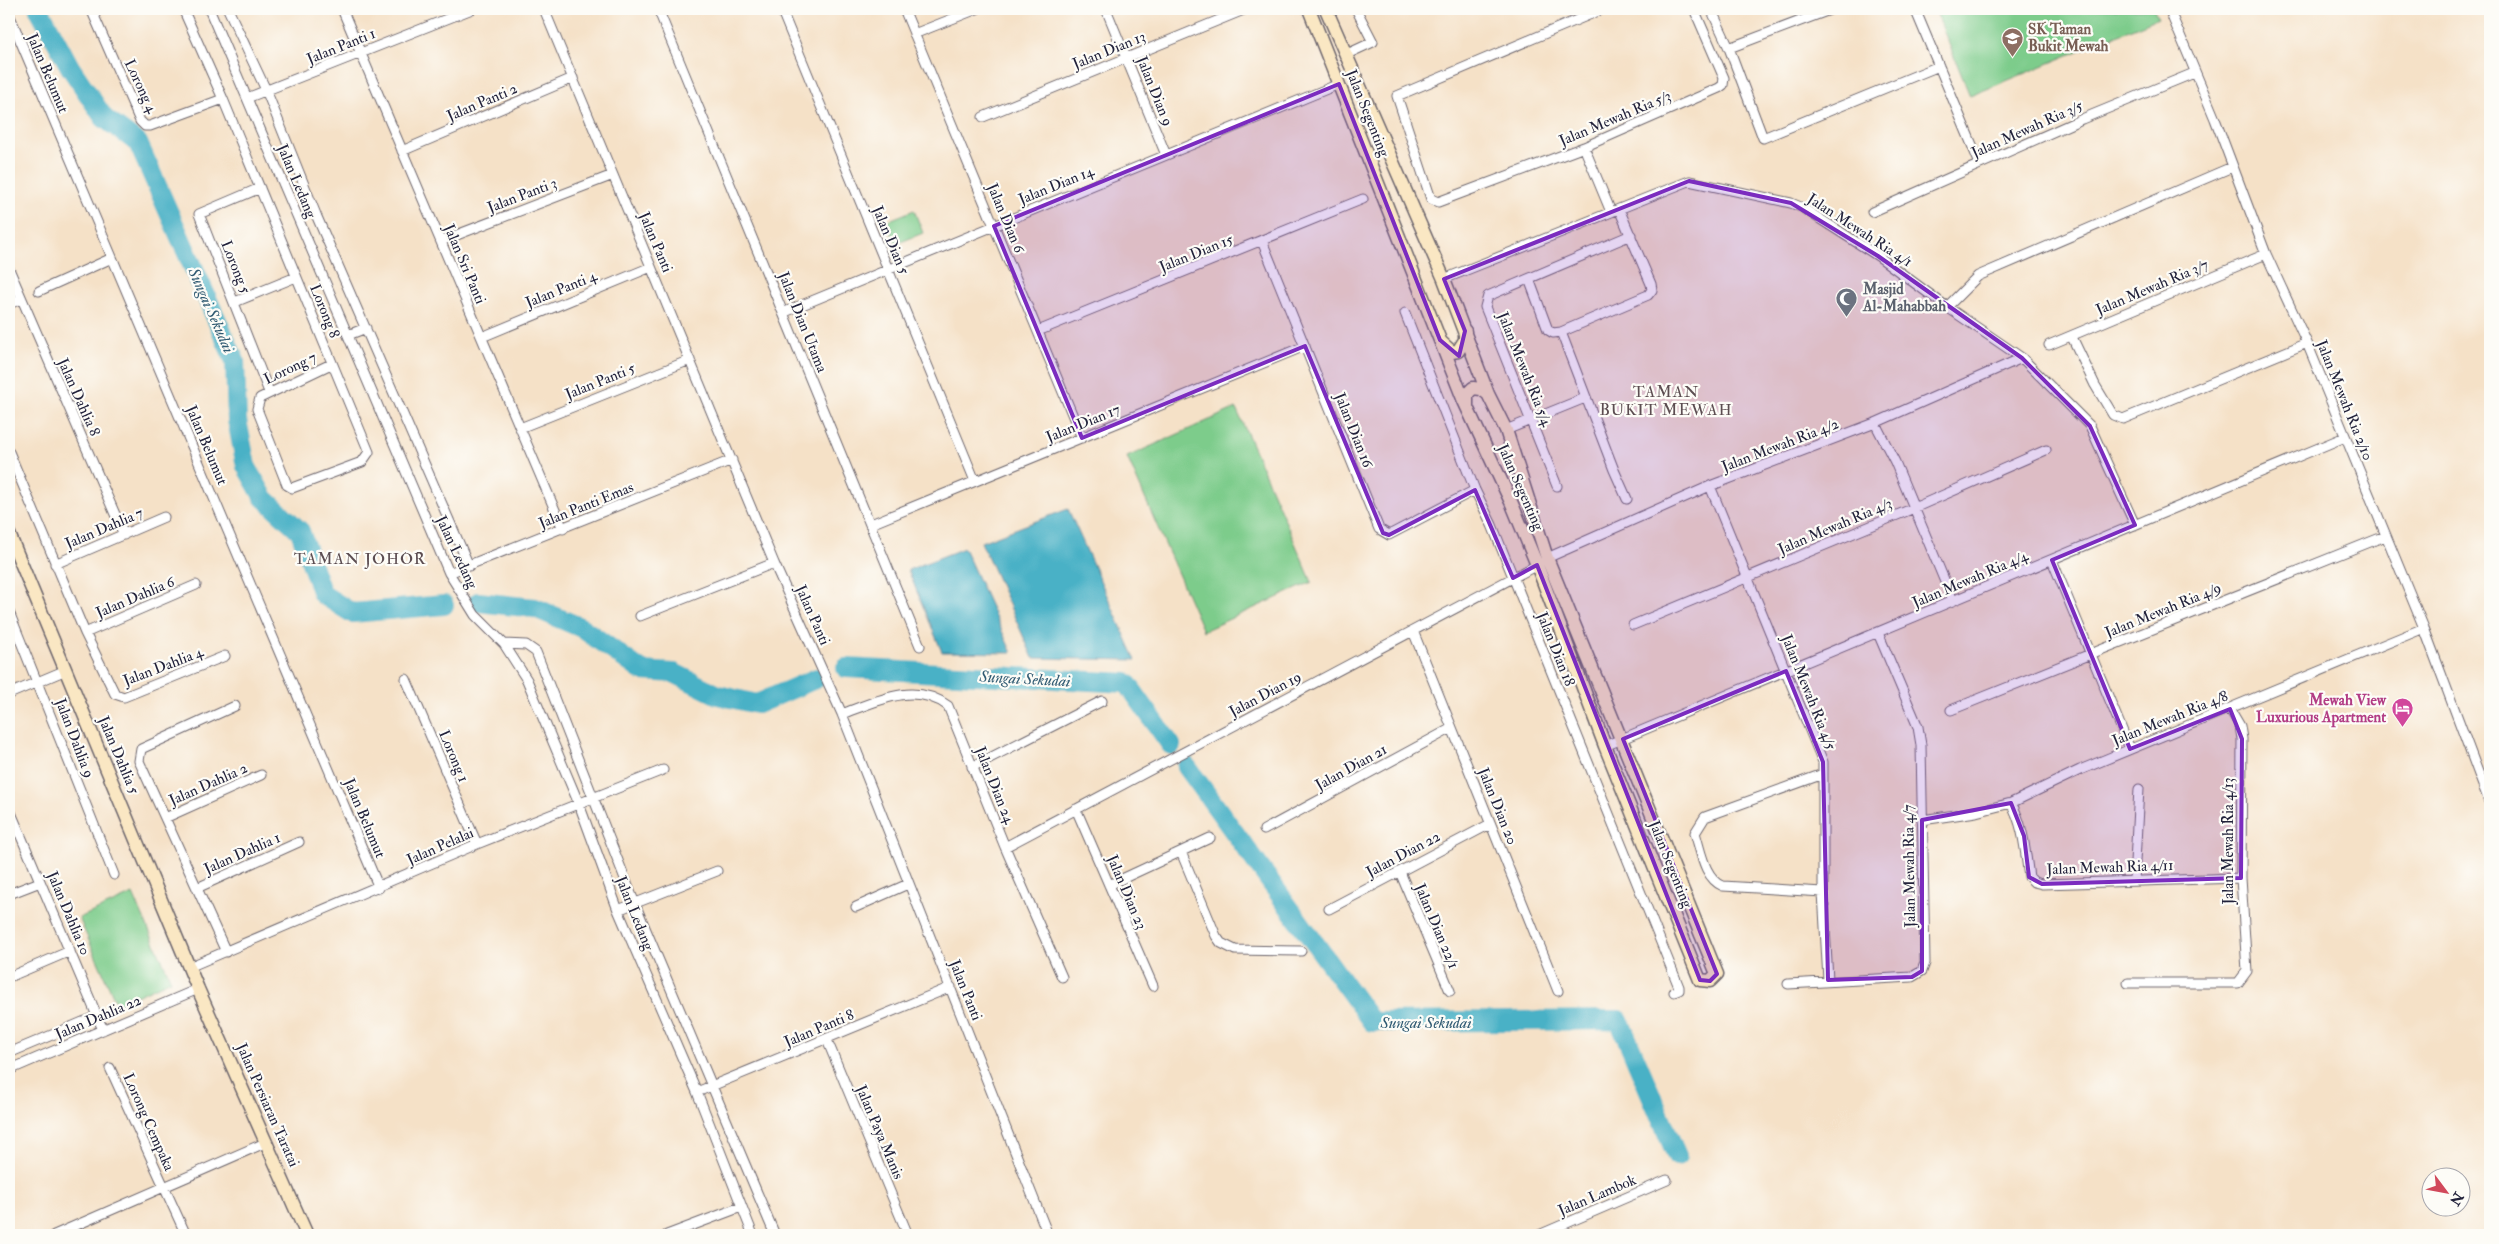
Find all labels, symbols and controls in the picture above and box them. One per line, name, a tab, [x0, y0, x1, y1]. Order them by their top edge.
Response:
place label: SK Taman Bukit Mewah	[2028, 20, 2109, 56]
street label: Jalan Panti 1	[303, 24, 379, 70]
school or university icon: SK Taman Bukit Mewah	[2000, 26, 2024, 57]
street label: Jalan Dian 13	[1069, 27, 1149, 75]
street label: Jalan Belumut	[21, 30, 73, 116]
street label: Jalan Dian 9	[1131, 52, 1177, 129]
street label: Lorong 4	[120, 56, 162, 117]
street label: Jalan Segenting	[1340, 66, 1394, 161]
street label: Jalan Panti 2	[443, 79, 521, 127]
street label: Jalan Mewah Ria 5/3	[1555, 86, 1674, 152]
street label: Jalan Mewah Ria 3/5	[1968, 96, 2087, 164]
street label: Jalan Ledang	[271, 140, 321, 222]
street label: Jalan Dian 14	[1015, 161, 1098, 210]
street label: Jalan Panti 3	[484, 174, 560, 219]
street label: Jalan Dian 6	[981, 180, 1029, 258]
street label: Jalan Mewah Ria 4/1	[1802, 189, 1916, 272]
street label: Jalan Dian 5	[866, 202, 914, 278]
street label: Jalan Panti	[633, 208, 677, 276]
street label: Jalan Sri Panti	[438, 220, 490, 307]
street label: Jalan Dian 15	[1156, 230, 1237, 278]
street label: Lorong 5	[216, 238, 255, 297]
street label: Jalan Mewah Ria 3/7	[2092, 255, 2212, 321]
water label: Sungai Sekudai	[183, 264, 239, 357]
street label: Jalan Panti 4	[522, 266, 601, 314]
street label: Jalan Dian Utama	[772, 268, 832, 377]
place label: Masjid Al-Mahabbah	[1862, 280, 1946, 316]
street label: Lorong 8	[305, 282, 344, 341]
mosque icon: Masjid Al-Mahabbah	[1835, 286, 1859, 317]
street label: Jalan Mewah Ria 5/4	[1492, 308, 1556, 430]
street label: Jalan Mewah Ria 2/10	[2310, 336, 2377, 464]
street label: Lorong 7	[261, 348, 320, 389]
street label: Jalan Dahlia 8	[52, 354, 104, 440]
street label: Jalan Panti 5	[562, 359, 639, 405]
district label: TAMAN BUKIT MEWAH	[1599, 382, 1733, 420]
street label: Jalan Dian 16	[1329, 389, 1378, 472]
street label: Jalan Dian 17	[1042, 400, 1124, 448]
street label: Jalan Belumut	[180, 402, 232, 488]
street label: Jalan Mewah Ria 4/2	[1718, 414, 1842, 478]
street label: Jalan Segenting	[1492, 440, 1548, 534]
street label: Jalan Panti Emas	[535, 478, 637, 534]
street label: Jalan Mewah Ria 4/3	[1774, 494, 1895, 560]
street label: Jalan Dahlia 7	[61, 503, 147, 555]
street label: Jalan Ledang	[430, 512, 482, 593]
street label: Jalan Mewah Ria 4/4	[1909, 546, 2032, 614]
district label: TAMAN JOHOR	[294, 549, 426, 570]
street label: Jalan Dahlia 6	[92, 572, 179, 624]
street label: Jalan Mewah Ria 4/9	[2101, 578, 2225, 644]
street label: Jalan Panti	[790, 581, 834, 649]
street label: Jalan Dian 18	[1531, 608, 1579, 690]
street label: Jalan Mewah Ria 4/5	[1775, 631, 1840, 753]
street label: Jalan Dahlia 4	[119, 642, 207, 692]
water label: Sungai Sekudai	[978, 667, 1072, 691]
street label: Jalan Dian 19	[1225, 667, 1305, 723]
street label: Jalan Mewah Ria 4/8	[2109, 687, 2231, 752]
place label: Mewah View Luxurious Apartment	[2256, 691, 2387, 728]
street label: Jalan Dahlia 9	[49, 695, 98, 781]
hotel icon: Mewah View Luxurious Apartment	[2390, 697, 2414, 728]
street label: Jalan Dahlia 5	[92, 712, 144, 798]
street label: Lorong 1	[434, 727, 473, 785]
street label: Jalan Dian 21	[1311, 740, 1391, 796]
street label: Jalan Dian 24	[969, 743, 1019, 828]
street label: Jalan Dahlia 2	[165, 759, 251, 812]
street label: Jalan Dian 20	[1472, 764, 1522, 848]
street label: Jalan Belumut	[338, 775, 390, 861]
street label: Jalan Mewah Ria 4/13	[2219, 777, 2239, 906]
street label: Jalan Mewah Ria 4/7	[1899, 804, 1921, 929]
street label: Jalan Segenting	[1643, 817, 1697, 912]
street label: Jalan Pelalai	[403, 823, 477, 871]
street label: Jalan Dian 22	[1362, 827, 1444, 883]
street label: Jalan Dahlia 1	[200, 828, 284, 880]
street label: Jalan Dian 23	[1101, 851, 1151, 933]
street label: Jalan Mewah Ria 4/11	[2045, 856, 2174, 880]
street label: Jalan Dahlia 10	[41, 868, 95, 958]
street label: Jalan Ledang	[610, 872, 658, 954]
street label: Jalan Dian 22/1	[1409, 880, 1463, 972]
street label: Jalan Panti	[943, 956, 986, 1024]
street label: Jalan Dahlia 22	[51, 991, 145, 1045]
street label: Jalan Panti 8	[780, 1005, 857, 1053]
water label: Sungai Sekudai	[1379, 1013, 1472, 1033]
street label: Jalan Persiaran Taratai	[230, 1039, 303, 1170]
street label: Lorong Cempaka	[118, 1070, 179, 1175]
street label: Jalan Paya Manis	[850, 1081, 908, 1183]
north arrow	[2422, 1166, 2472, 1216]
street label: Jalan Lambok	[1554, 1170, 1640, 1222]
text: N	[2446, 1188, 2468, 1209]

